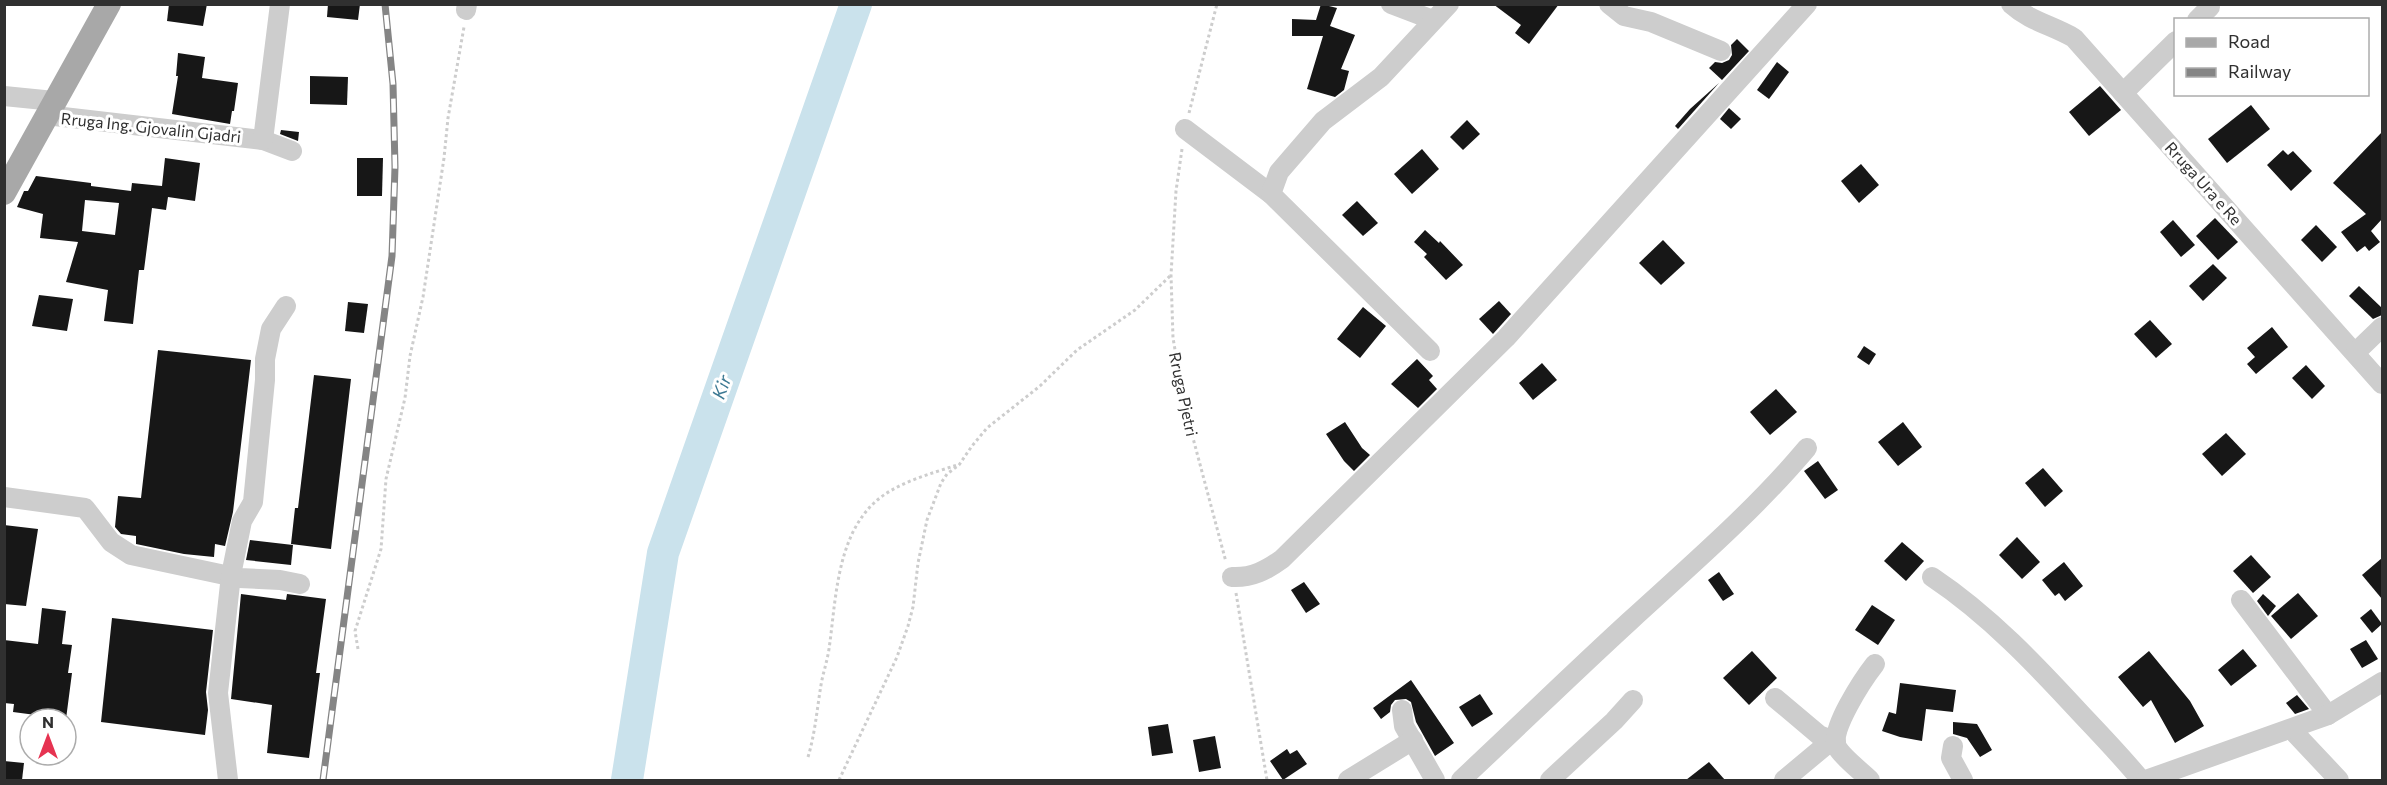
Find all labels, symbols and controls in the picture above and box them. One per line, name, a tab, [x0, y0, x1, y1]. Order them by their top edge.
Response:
legend	[2174, 18, 2369, 96]
text: Road	[2228, 30, 2270, 52]
text: Railway	[2228, 60, 2291, 82]
street label: Rruga Ing. Gjovalin Gjadri	[60, 108, 242, 146]
street label: Rruga Ura e Re	[2162, 137, 2246, 229]
street label: Rruga Pjetri	[1166, 350, 1202, 438]
water label: Kir	[707, 371, 736, 402]
north arrow	[18, 707, 78, 767]
text: N	[42, 712, 54, 731]

